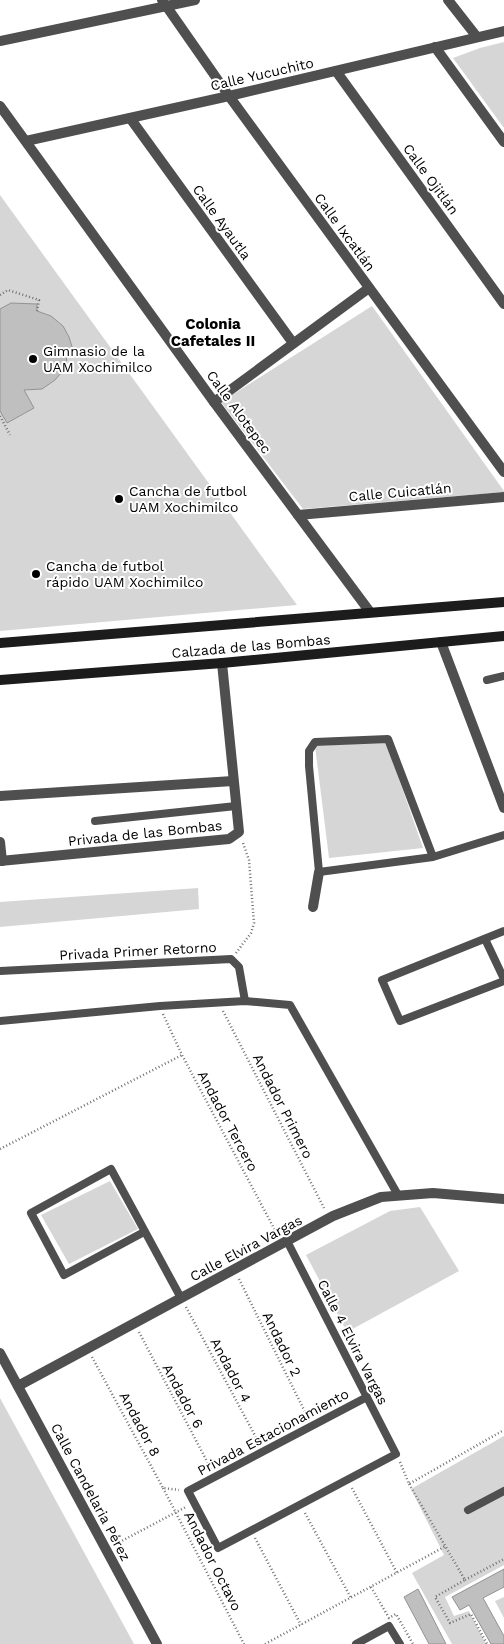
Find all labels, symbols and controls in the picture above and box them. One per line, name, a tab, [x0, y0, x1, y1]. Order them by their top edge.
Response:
street label: Calle Yucuchito	[209, 54, 315, 94]
street label: Calle Ojitlán	[400, 141, 462, 217]
street label: Calle Ayautla	[189, 181, 255, 263]
street label: Calle Ixcatlán	[311, 190, 379, 274]
district label: Colonia Cafetales II	[171, 315, 255, 350]
place label: Gimnasio de la UAM Xochimilco	[43, 343, 153, 375]
marker: Gimnasio de la UAM Xochimilco	[27, 353, 39, 365]
street label: Calle Alotepec	[203, 367, 275, 457]
street label: Calle Cuicatlán	[348, 480, 452, 504]
place label: Cancha de futbol UAM Xochimilco	[129, 483, 248, 515]
marker: Cancha de futbol UAM Xochimilco	[113, 493, 125, 505]
place label: Cancha de futbol rápido UAM Xochimilco	[46, 558, 203, 590]
marker: Cancha de futbol rápido UAM Xochimilco	[30, 568, 42, 580]
street label: Calzada de las Bombas	[171, 631, 331, 661]
street label: Privada de las Bombas	[67, 817, 223, 849]
street label: Privada Primer Retorno	[59, 939, 217, 963]
street label: Andador Primero	[250, 1051, 316, 1161]
street label: Andador Tercero	[195, 1068, 261, 1174]
street label: Calle Elvira Vargas	[187, 1212, 305, 1284]
street label: Calle 4 Elvira Vargas	[315, 1277, 391, 1407]
street label: Andador 2	[259, 1309, 305, 1379]
street label: Andador 4	[207, 1335, 255, 1405]
street label: Andador 6	[159, 1361, 207, 1431]
street label: Privada Estacionamiento	[195, 1385, 351, 1479]
street label: Andador 8	[116, 1389, 164, 1459]
street label: Calle Candelaria Pérez	[48, 1420, 134, 1564]
street label: Andador Octavo	[181, 1509, 245, 1613]

